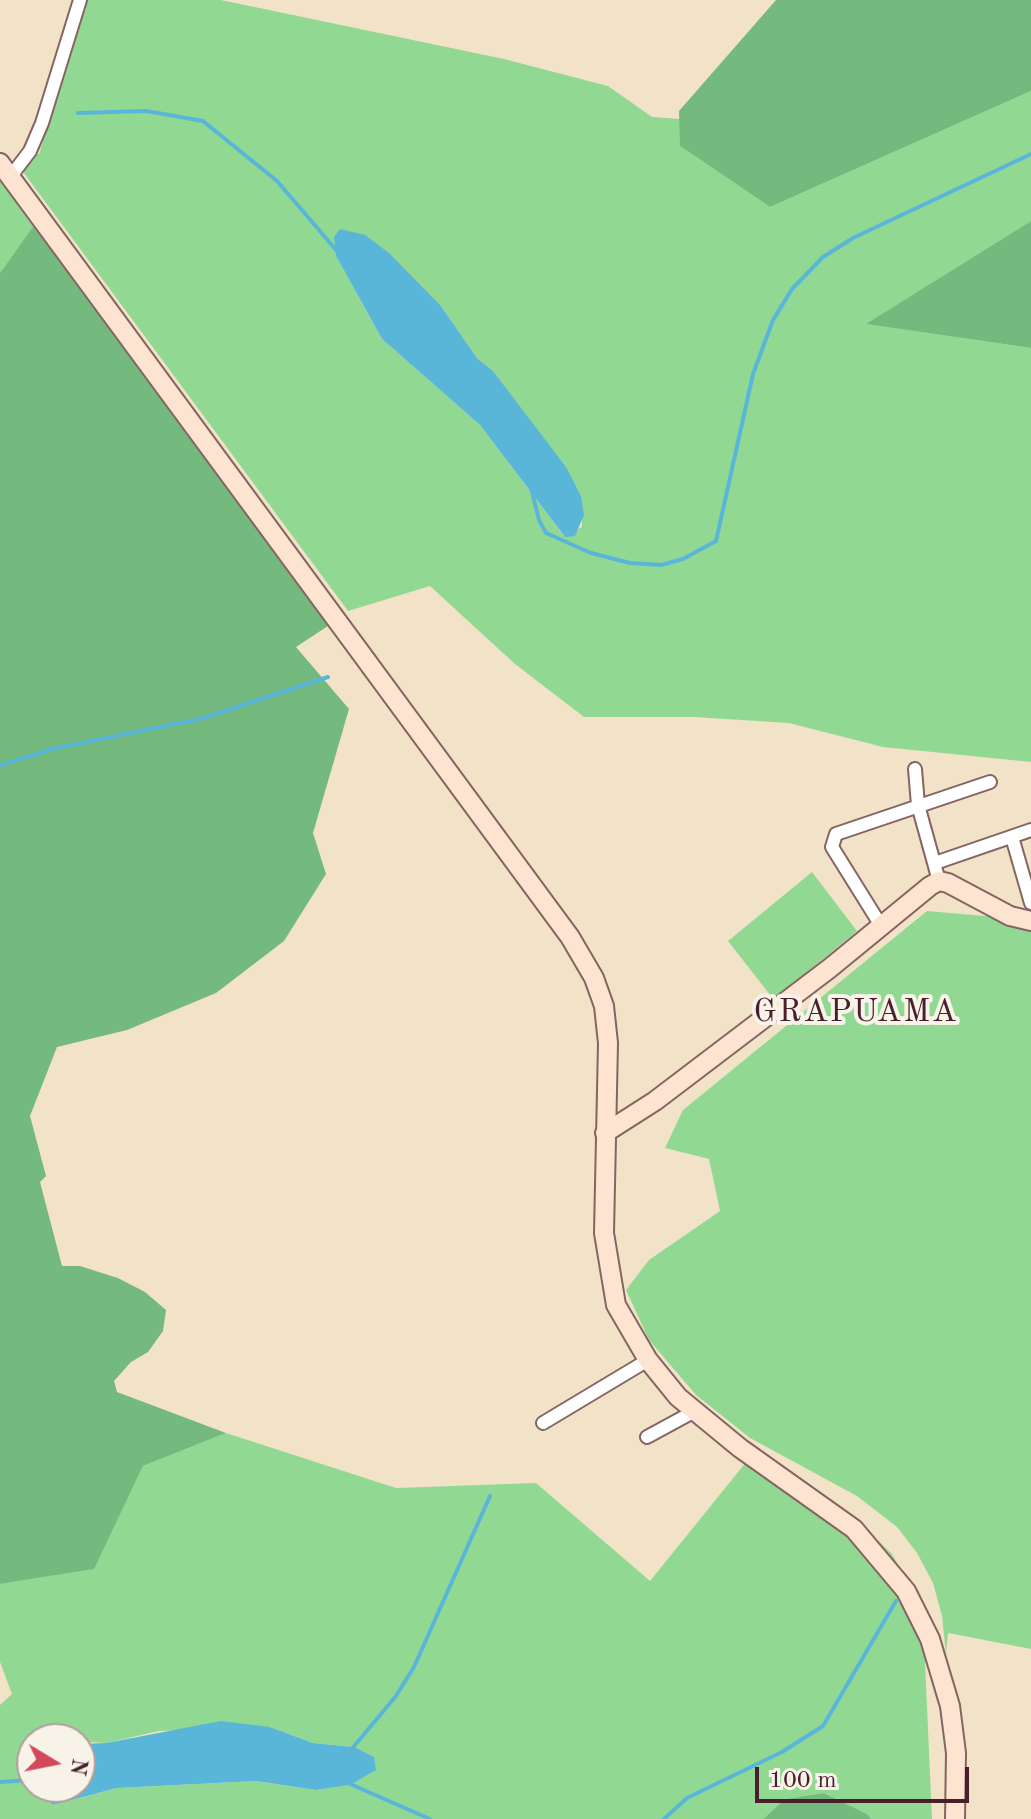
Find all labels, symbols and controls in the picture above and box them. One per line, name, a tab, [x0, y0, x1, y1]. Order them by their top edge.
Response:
district label: GRAPUAMA	[753, 994, 959, 1032]
north arrow	[16, 1723, 96, 1803]
scale bar	[759, 1751, 973, 1801]
text: N	[65, 1757, 90, 1777]
text: 100 m	[769, 1769, 837, 1793]

